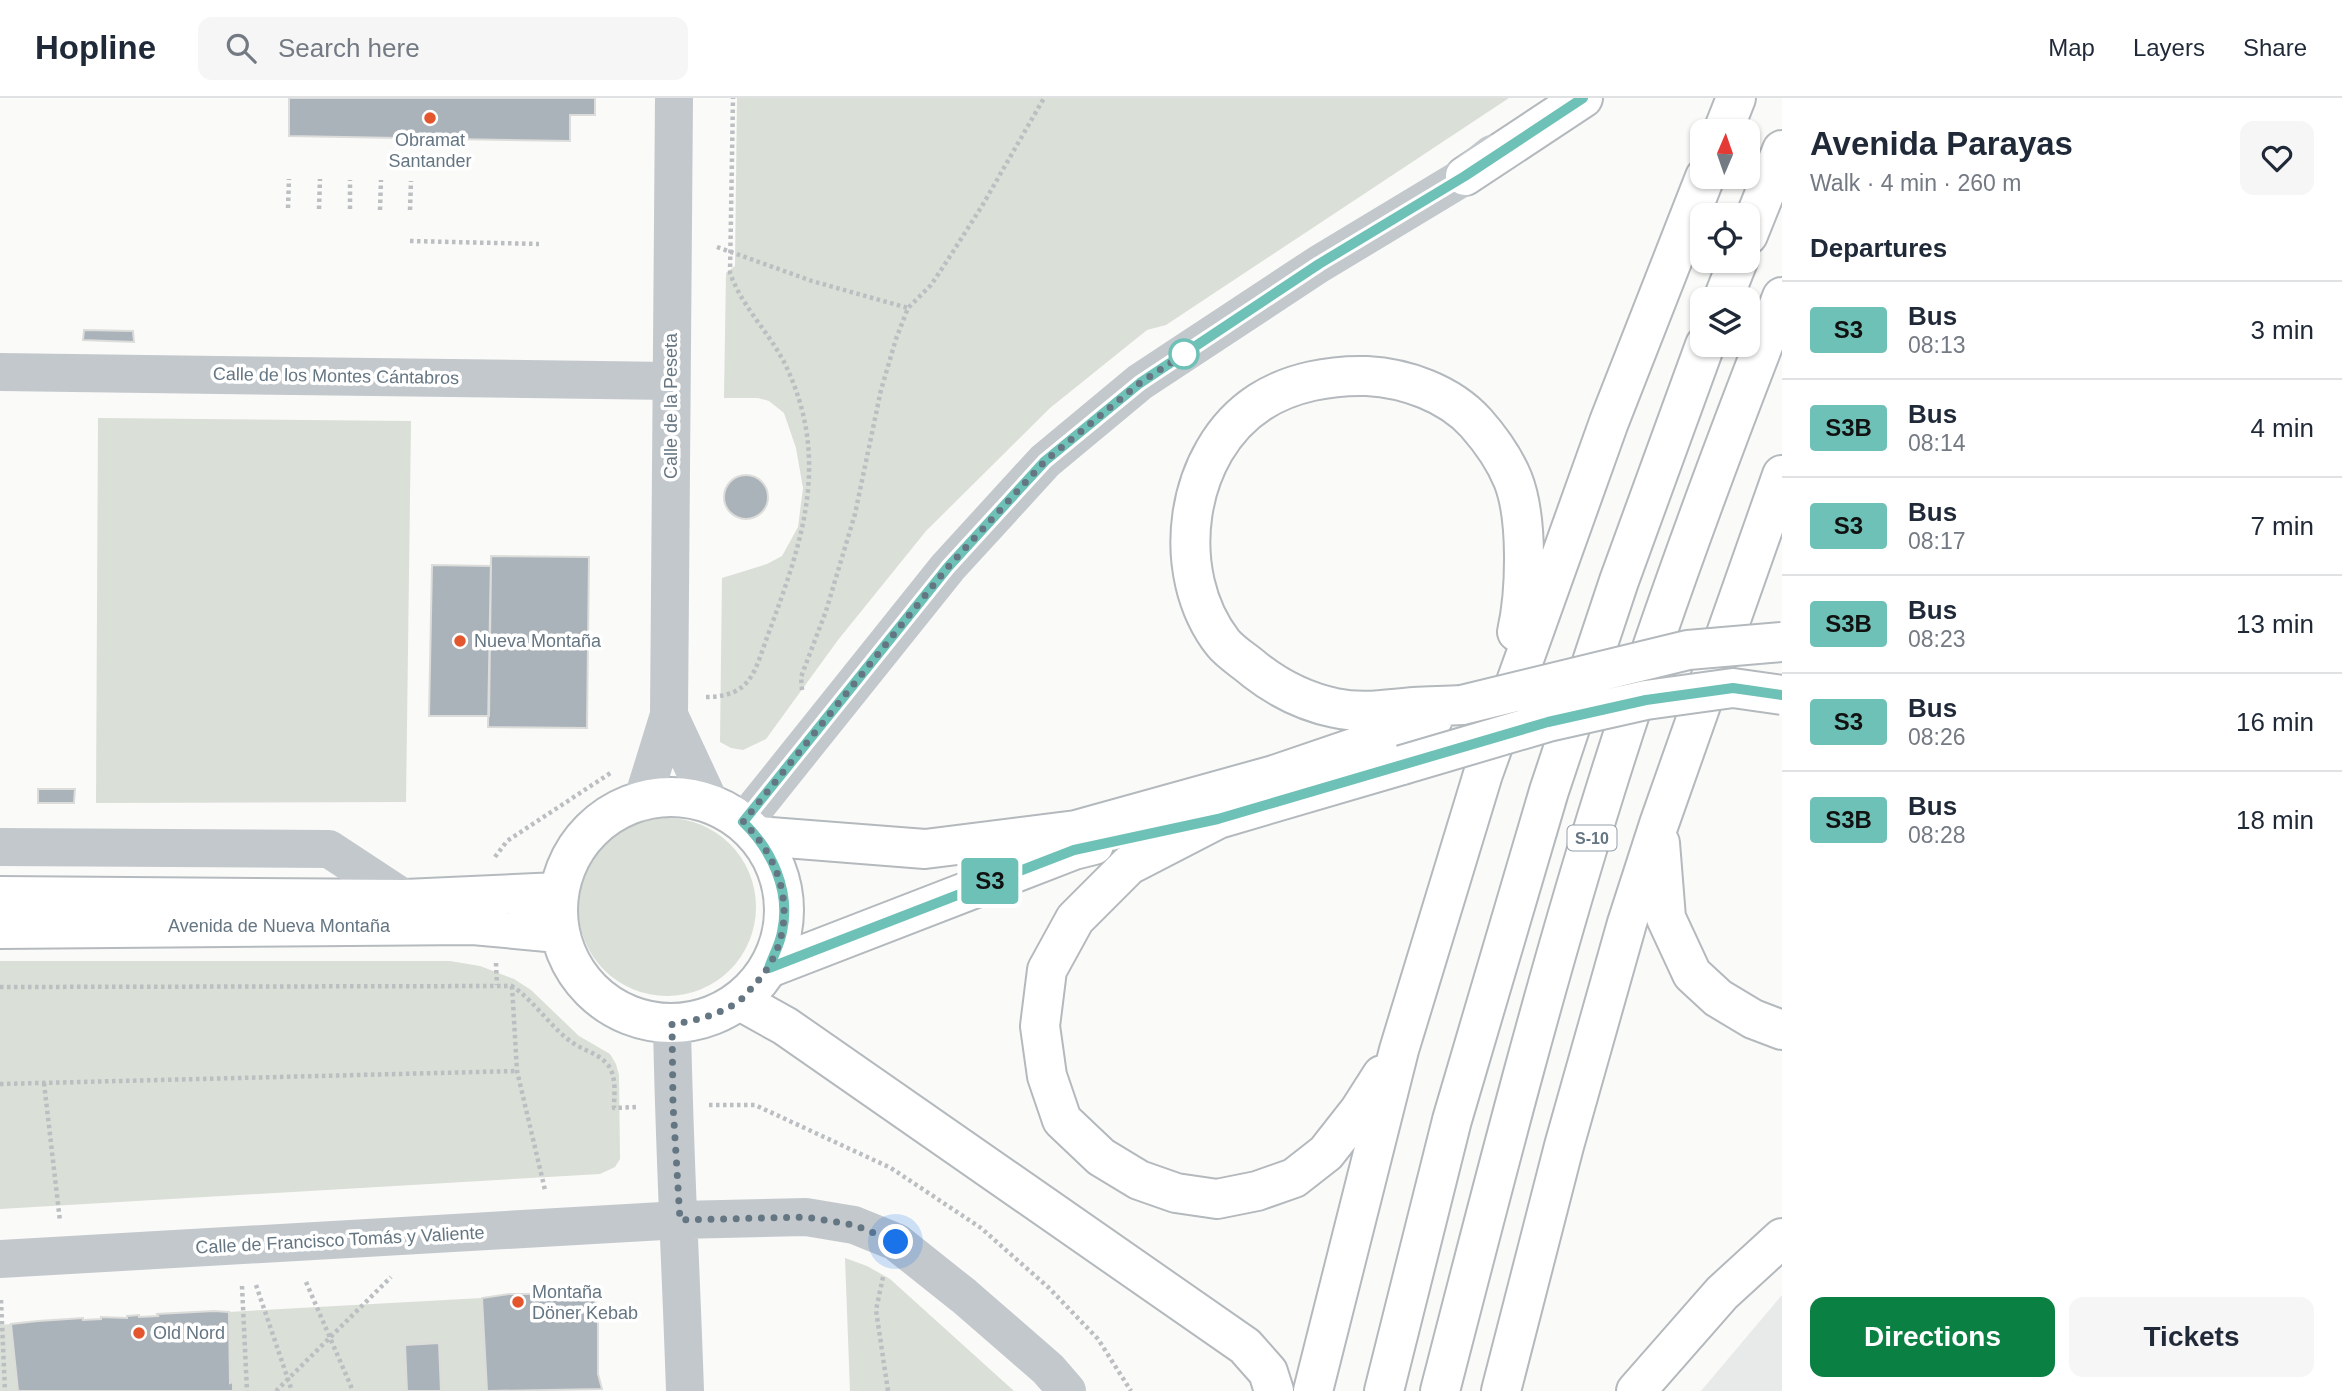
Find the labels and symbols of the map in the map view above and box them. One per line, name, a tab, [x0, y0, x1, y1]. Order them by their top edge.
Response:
marker: Obramat Santander	[422, 110, 438, 126]
north arrow	[1690, 119, 1760, 189]
place label: Obramat Santander	[388, 130, 472, 171]
street label: Calle de la Peseta	[661, 332, 681, 479]
unlabelled marker	[1169, 339, 1199, 369]
street label: Calle de los Montes Cántabros	[213, 364, 459, 388]
place label: Nueva Montaña	[474, 631, 602, 651]
marker: Nueva Montaña	[452, 633, 468, 649]
road number: S-10	[1568, 825, 1616, 850]
line badge: S3	[958, 858, 1021, 904]
street label: Avenida de Nueva Montaña	[168, 916, 391, 936]
street label: Calle de Francisco Tomás y Valiente	[195, 1222, 485, 1258]
your location	[878, 1224, 913, 1259]
place label: Montaña Döner Kebab	[532, 1282, 638, 1323]
marker: Montaña Döner Kebab	[510, 1294, 526, 1310]
place label: Old Nord	[153, 1323, 225, 1343]
marker: Old Nord	[131, 1325, 147, 1341]

